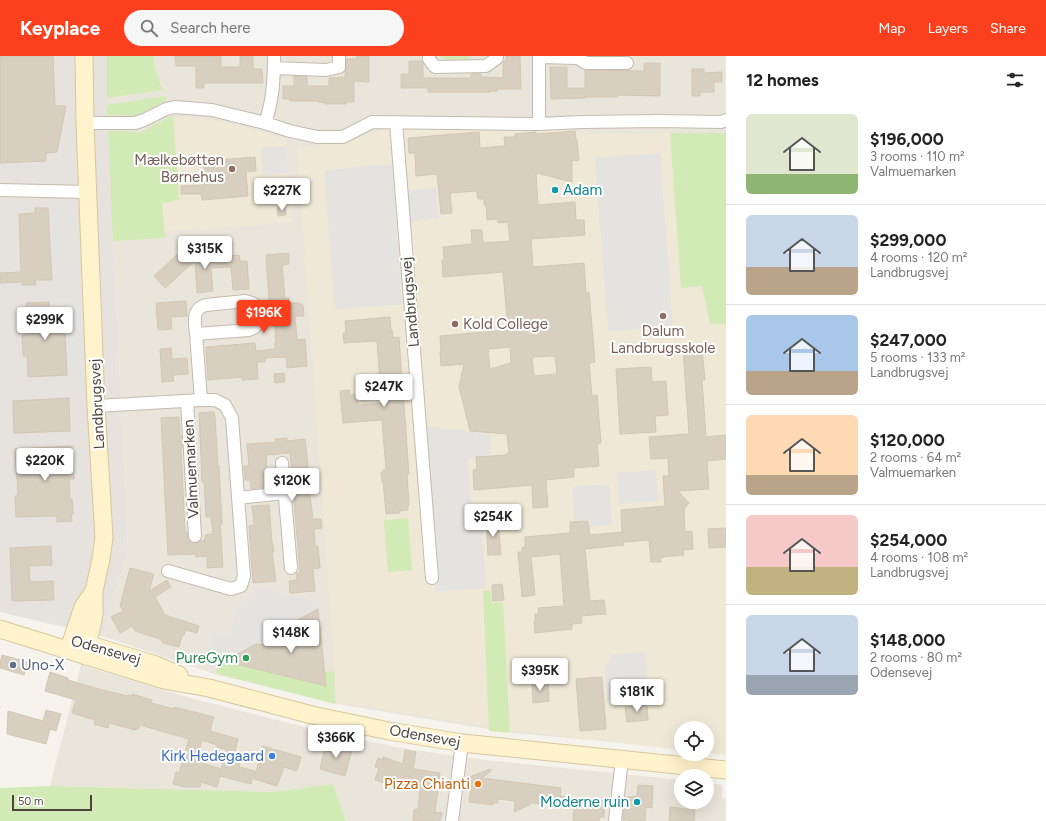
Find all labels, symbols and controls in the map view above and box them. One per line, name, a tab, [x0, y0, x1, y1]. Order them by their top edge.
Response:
search box	[124, 10, 404, 46]
text: Keyplace	[20, 17, 100, 40]
icon: search	[138, 17, 160, 39]
text: Search here	[170, 19, 250, 37]
text: Map	[878, 20, 906, 37]
text: Layers	[928, 20, 968, 37]
text: Share	[990, 20, 1026, 37]
icon: filters	[1004, 69, 1026, 91]
text: 12 homes	[746, 70, 819, 90]
text: $196,000	[870, 129, 944, 149]
icon: home	[778, 130, 826, 178]
text: 3 rooms · 110 m²	[870, 149, 965, 164]
place label: Mælkebøtten Børnehus	[134, 151, 224, 186]
marker: Mælkebøtten Børnehus	[227, 164, 237, 174]
text: Valmuemarken	[870, 164, 956, 179]
pin: $227K	[254, 178, 310, 212]
place label: Adam	[563, 181, 602, 199]
text: $227K	[263, 183, 301, 198]
marker: Adam	[550, 185, 560, 195]
text: $299,000	[870, 230, 946, 250]
icon: home	[778, 231, 826, 279]
pin: $315K	[177, 236, 233, 270]
text: $315K	[187, 241, 223, 256]
text: 4 rooms · 120 m²	[870, 250, 968, 265]
street label: Landbrugsvej	[397, 256, 423, 348]
text: Landbrugsvej	[870, 265, 948, 280]
pin: $196K	[236, 300, 292, 334]
text: $196K	[246, 305, 282, 320]
pin: $299K	[17, 307, 73, 341]
marker: Dalum Landbrugsskole	[658, 311, 668, 321]
text: $299K	[26, 312, 64, 327]
place label: Kold College	[463, 315, 548, 333]
marker: Kold College	[450, 319, 460, 329]
place label: Dalum Landbrugsskole	[611, 322, 715, 357]
text: $247,000	[870, 330, 947, 350]
icon: home	[778, 331, 826, 379]
text: 5 rooms · 133 m²	[870, 350, 966, 365]
street label: Landbrugsvej	[86, 358, 108, 450]
text: Landbrugsvej	[870, 365, 948, 380]
pin: $247K	[356, 374, 412, 408]
text: $247K	[365, 379, 403, 394]
street label: Valmuemarken	[179, 419, 203, 519]
text: $120,000	[870, 430, 945, 450]
icon: home	[778, 431, 826, 479]
pin: $220K	[17, 448, 73, 482]
text: 2 rooms · 64 m²	[870, 450, 961, 465]
text: $220K	[25, 453, 65, 468]
text: Valmuemarken	[870, 465, 956, 480]
pin: $120K	[264, 468, 320, 502]
text: $120K	[273, 473, 311, 488]
pin: $254K	[465, 504, 521, 538]
text: $254K	[473, 509, 513, 524]
text: $254,000	[870, 530, 947, 550]
icon: home	[778, 531, 826, 579]
text: 4 rooms · 108 m²	[870, 550, 968, 565]
text: Landbrugsvej	[870, 565, 948, 580]
pin: $148K	[263, 620, 319, 654]
text: $148K	[272, 625, 310, 640]
text: $148,000	[870, 630, 945, 650]
street label: Odensevej	[69, 631, 143, 669]
icon: home	[778, 631, 826, 679]
place label: PureGym	[176, 649, 238, 667]
text: 2 rooms · 80 m²	[870, 650, 962, 665]
marker: PureGym	[241, 653, 251, 663]
place label: Uno-X	[21, 656, 65, 674]
pin: $395K	[512, 658, 568, 692]
marker: Uno-X	[8, 660, 18, 670]
text: $395K	[521, 663, 559, 678]
text: Odensevej	[870, 665, 932, 680]
pin: $181K	[609, 679, 665, 713]
text: $181K	[620, 684, 654, 699]
street label: Odensevej	[388, 721, 462, 751]
map controls	[674, 721, 714, 809]
button: locate	[674, 721, 714, 761]
pin: $366K	[308, 725, 364, 759]
text: $366K	[317, 730, 355, 745]
place label: Kirk Hedegaard	[161, 747, 264, 765]
marker: Kirk Hedegaard	[267, 751, 277, 761]
button: layers	[674, 769, 714, 809]
place label: Pizza Chianti	[384, 775, 470, 793]
marker: Pizza Chianti	[473, 779, 483, 789]
scale bar	[12, 793, 92, 812]
place label: Moderne ruin	[540, 793, 629, 811]
text: 50 m	[18, 795, 43, 808]
marker: Moderne ruin	[632, 797, 642, 807]

